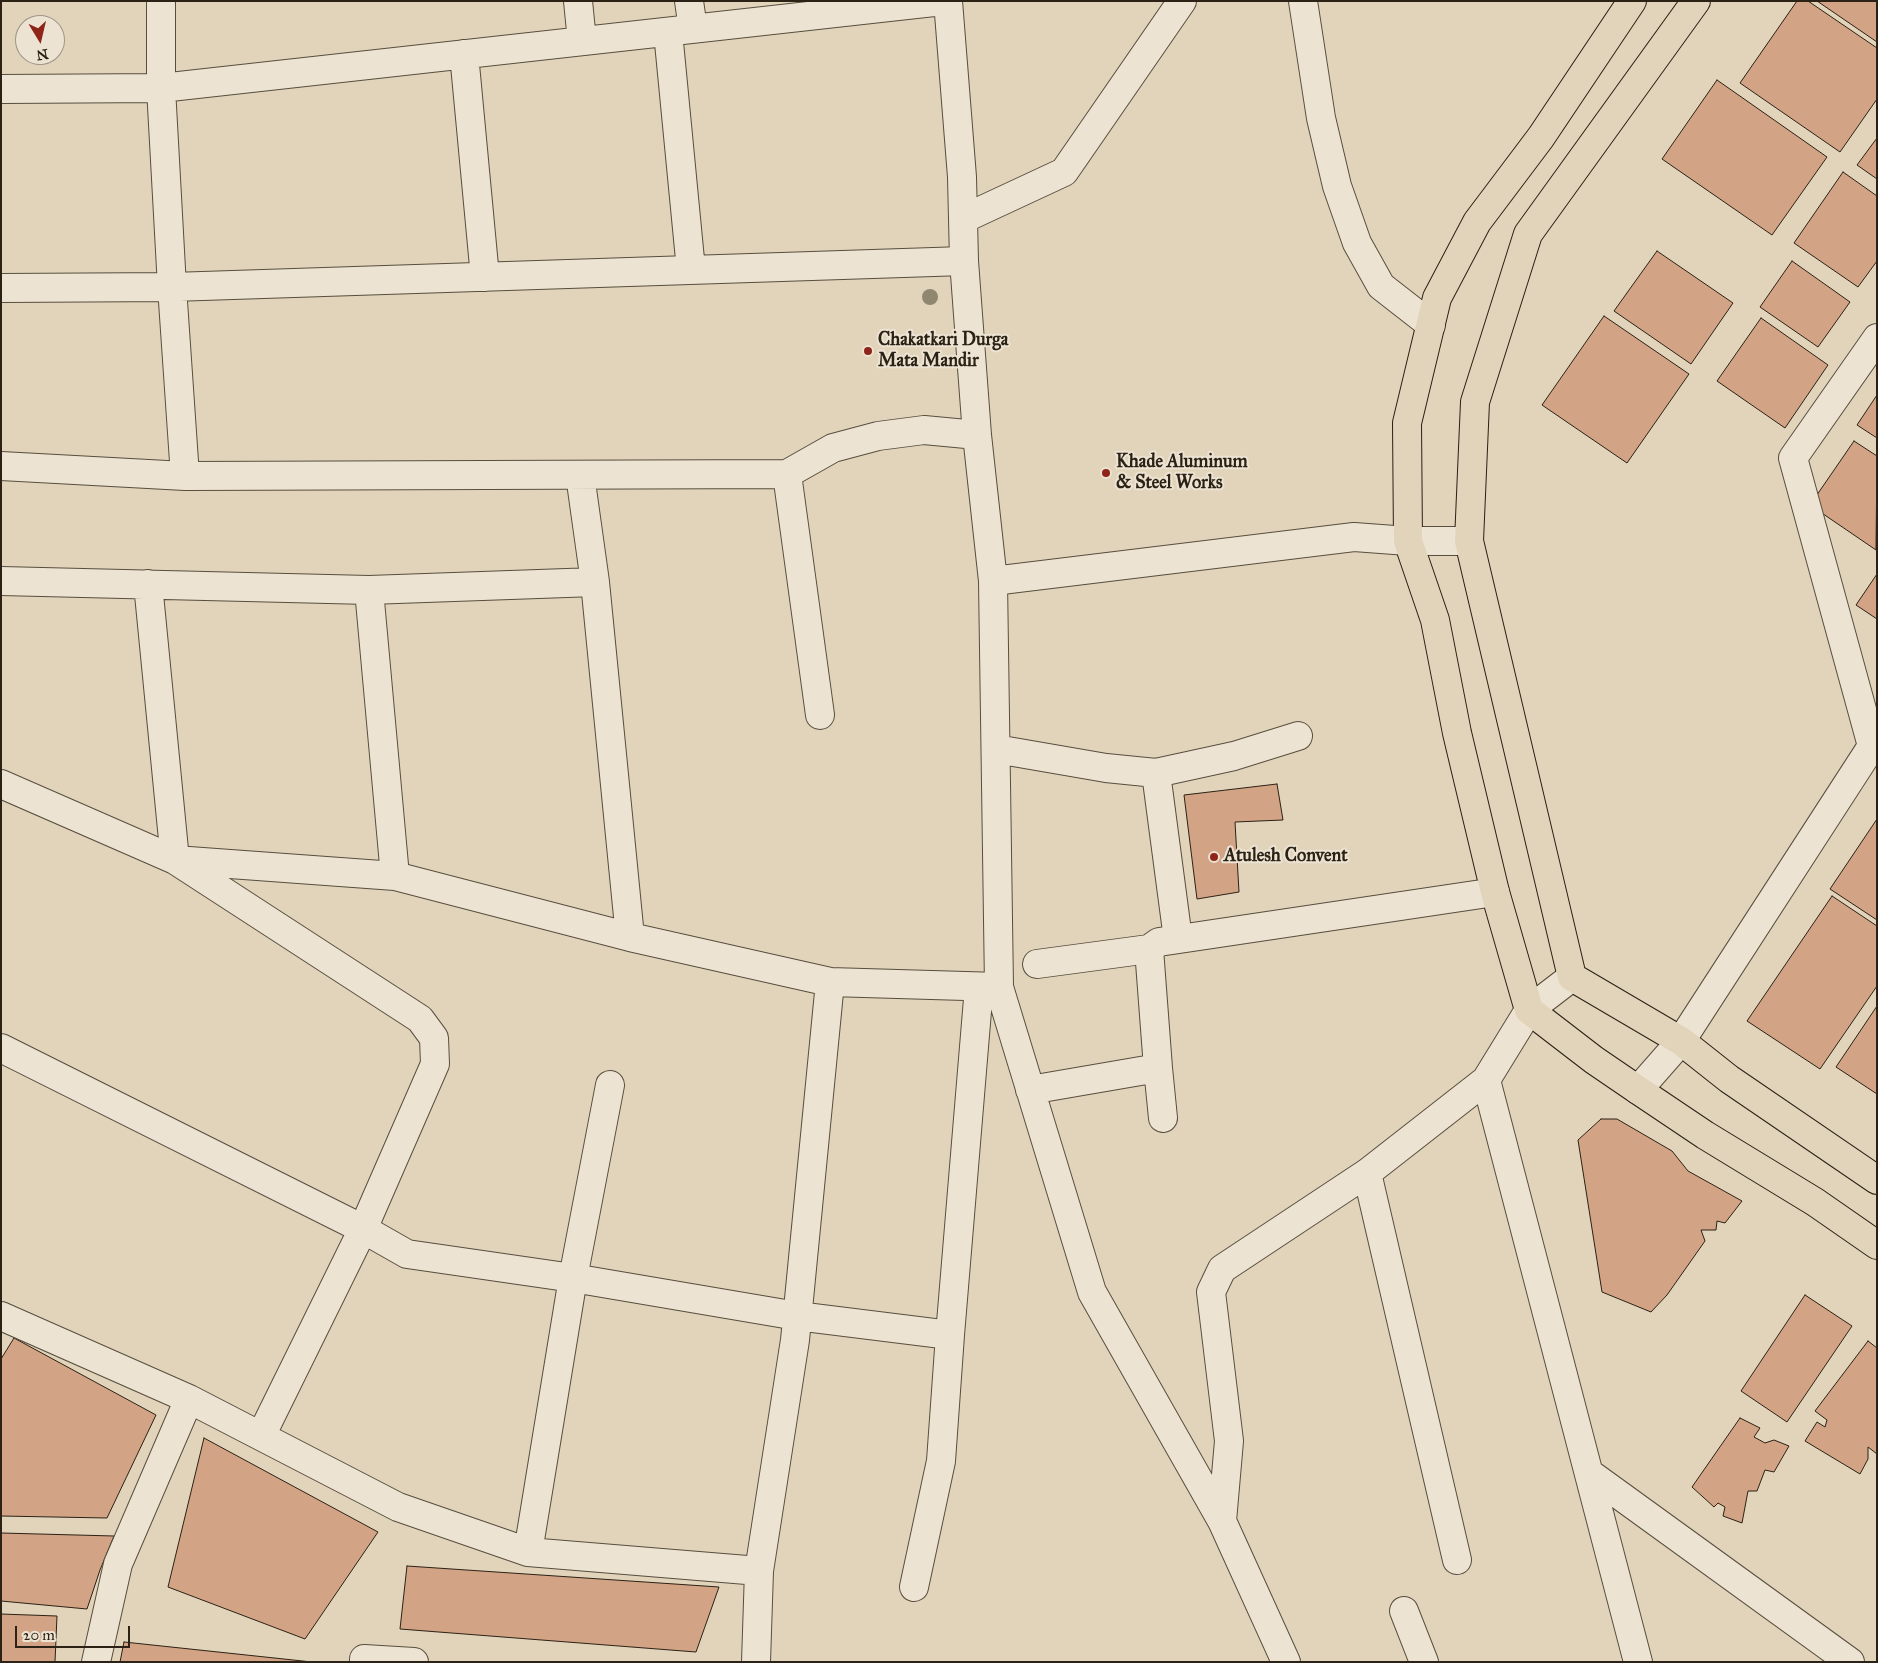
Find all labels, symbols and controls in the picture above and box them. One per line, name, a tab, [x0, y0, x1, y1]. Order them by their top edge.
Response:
north arrow	[15, 15, 65, 65]
text: N	[35, 45, 49, 64]
place label: Chakatkari Durga Mata Mandir	[878, 330, 1008, 372]
marker: Chakatkari Durga Mata Mandir	[862, 345, 874, 357]
place label: Khade Aluminum & Steel Works	[1116, 452, 1248, 494]
marker: Khade Aluminum & Steel Works	[1100, 467, 1112, 479]
place label: Atulesh Convent	[1224, 846, 1348, 868]
marker: Atulesh Convent	[1208, 851, 1220, 863]
scale bar	[18, 1616, 132, 1648]
text: 20 m	[23, 1626, 55, 1644]

